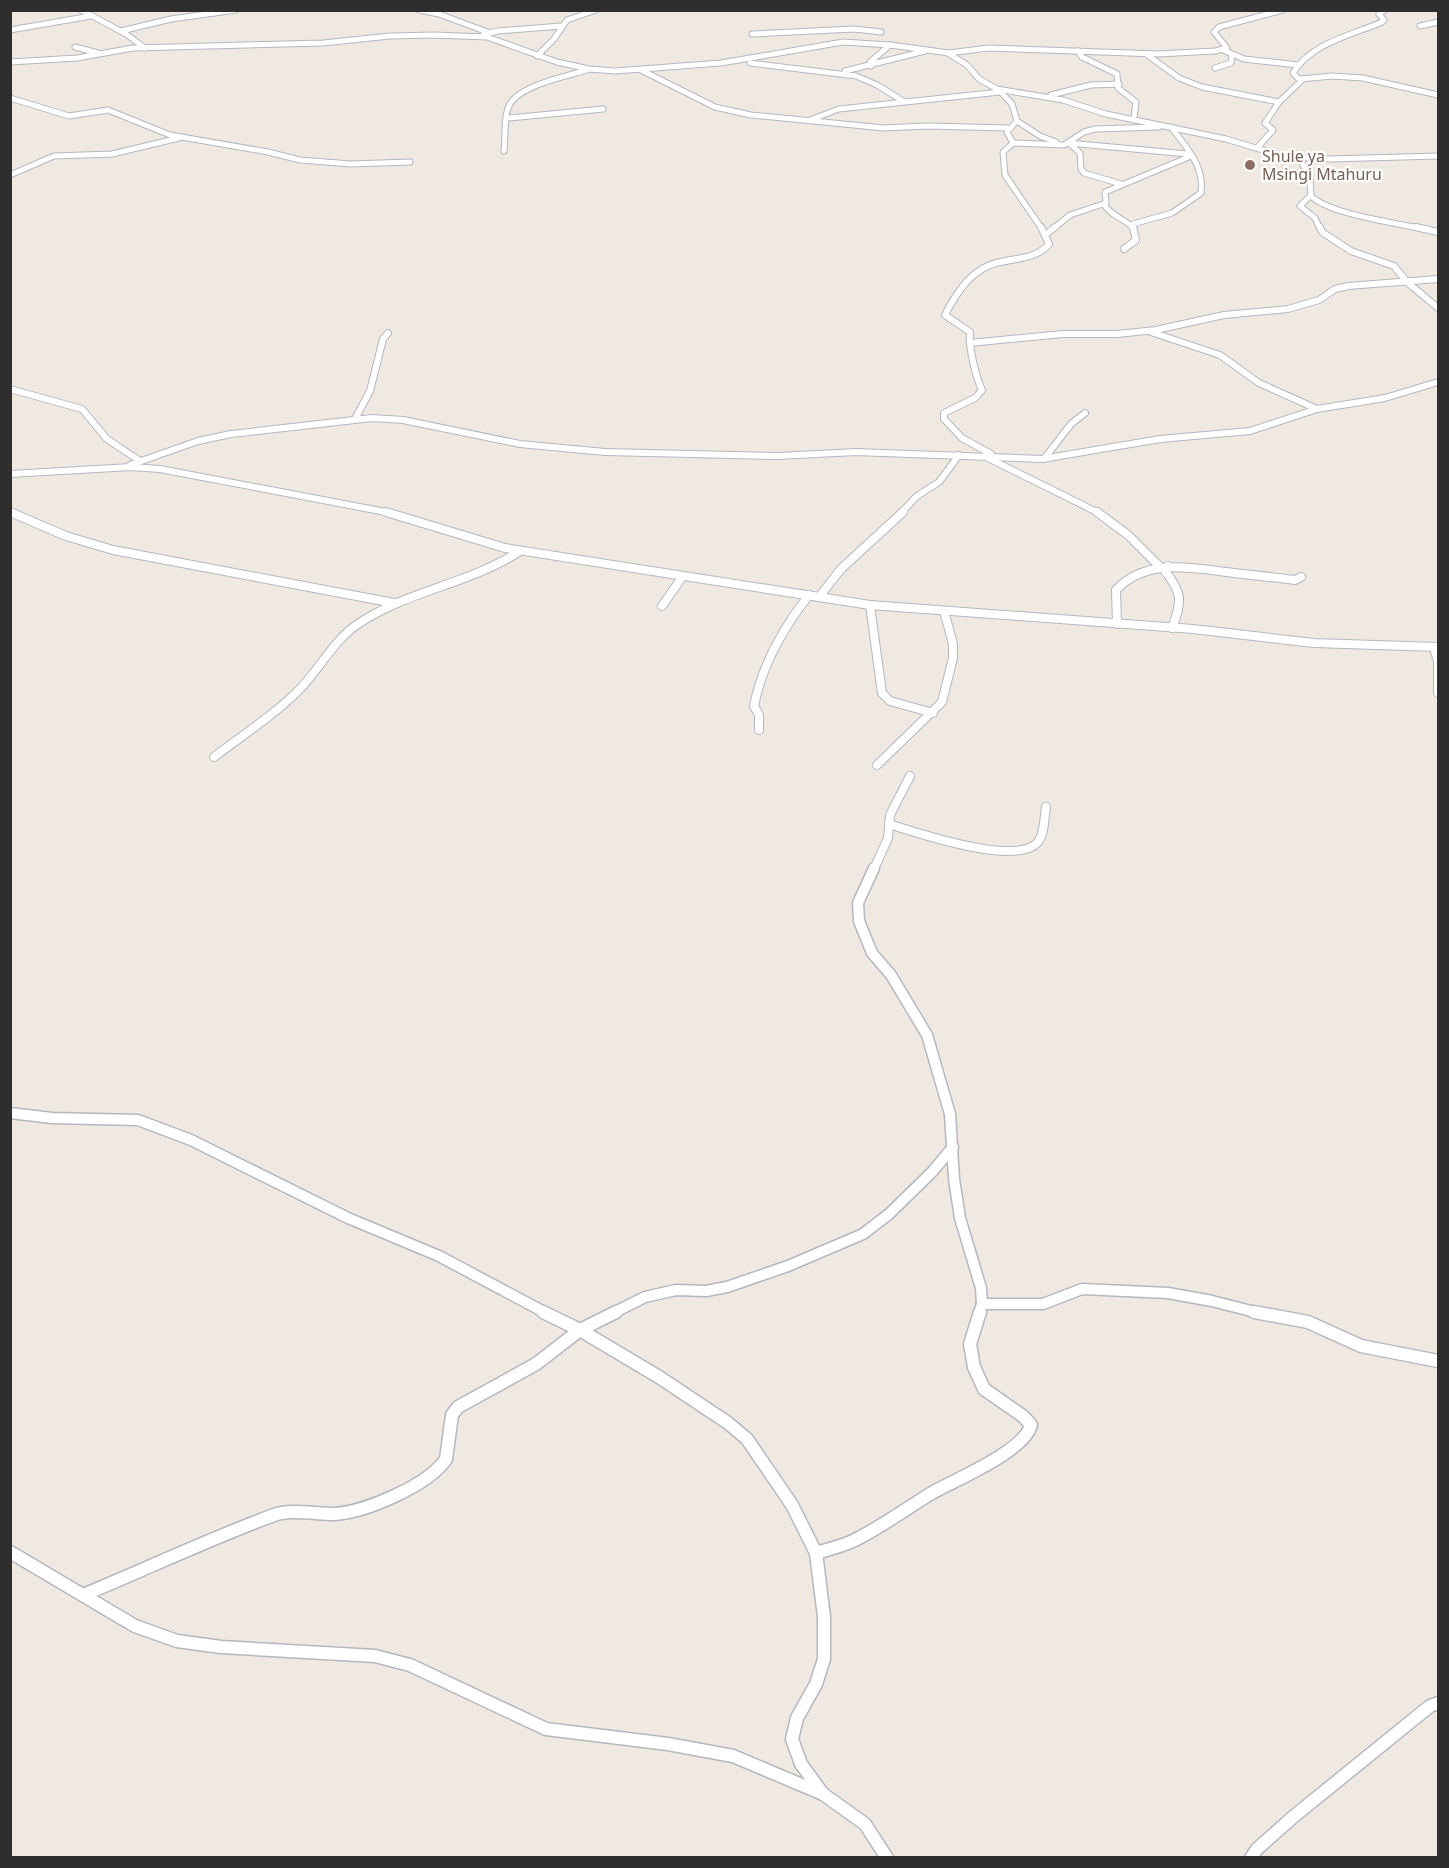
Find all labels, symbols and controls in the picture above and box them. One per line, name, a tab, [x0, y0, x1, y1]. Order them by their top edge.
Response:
place label: Shule ya Msingi Mtahuru	[1262, 145, 1382, 185]
marker: Shule ya Msingi Mtahuru	[1243, 158, 1257, 172]

